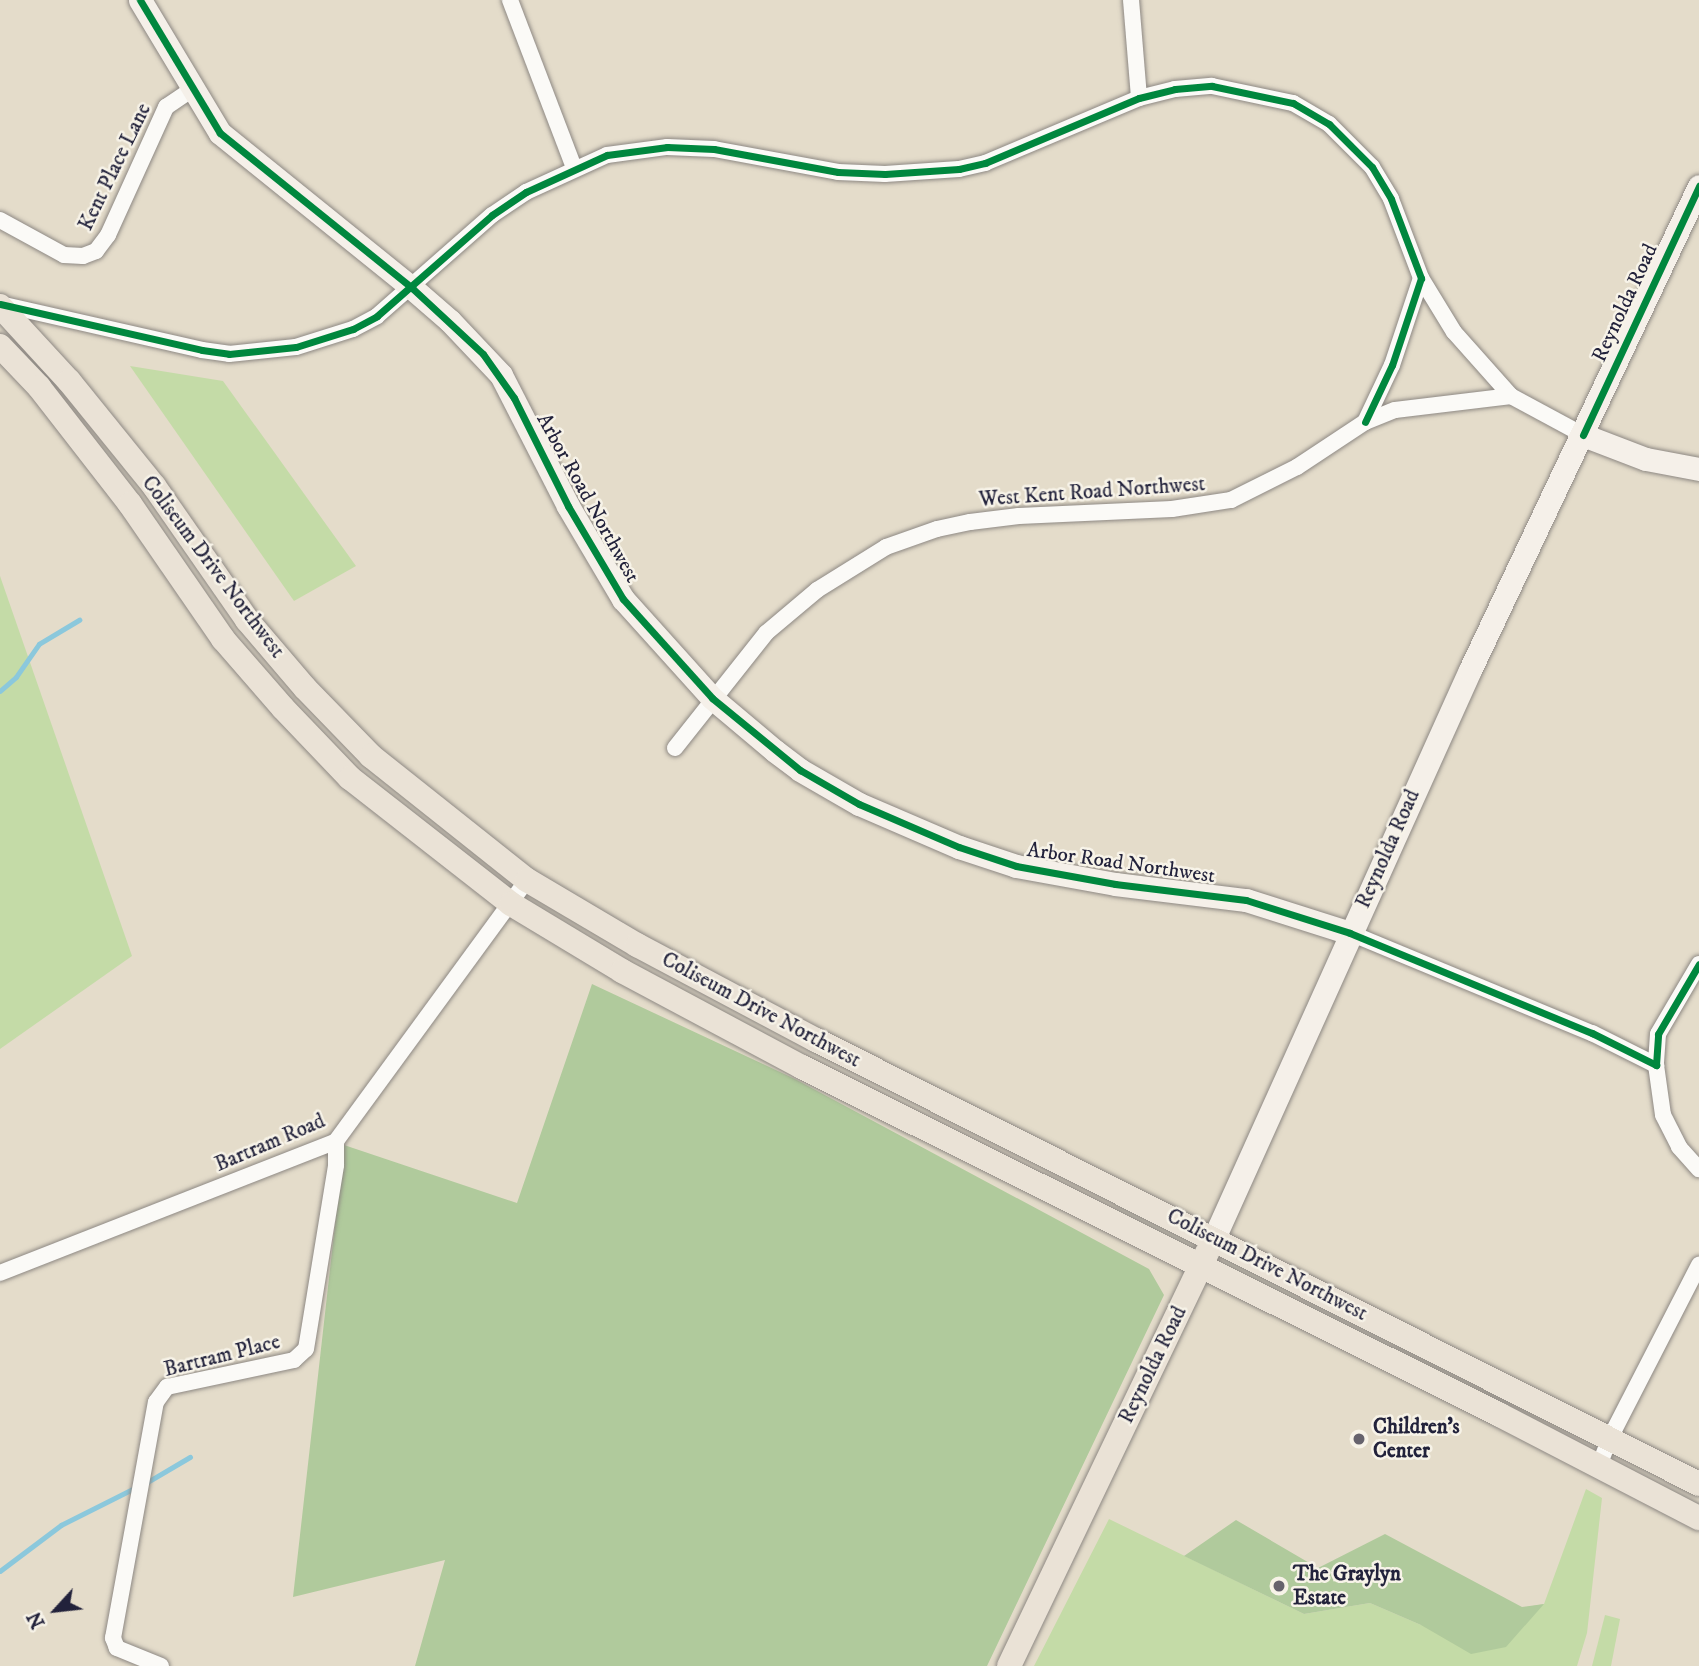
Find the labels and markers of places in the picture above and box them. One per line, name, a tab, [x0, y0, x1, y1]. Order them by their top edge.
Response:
place label: Children's Center	[1373, 1414, 1460, 1464]
marker: Children's Center	[1351, 1431, 1367, 1447]
place label: The Graylyn Estate	[1293, 1561, 1401, 1611]
marker: The Graylyn Estate	[1271, 1578, 1287, 1594]

